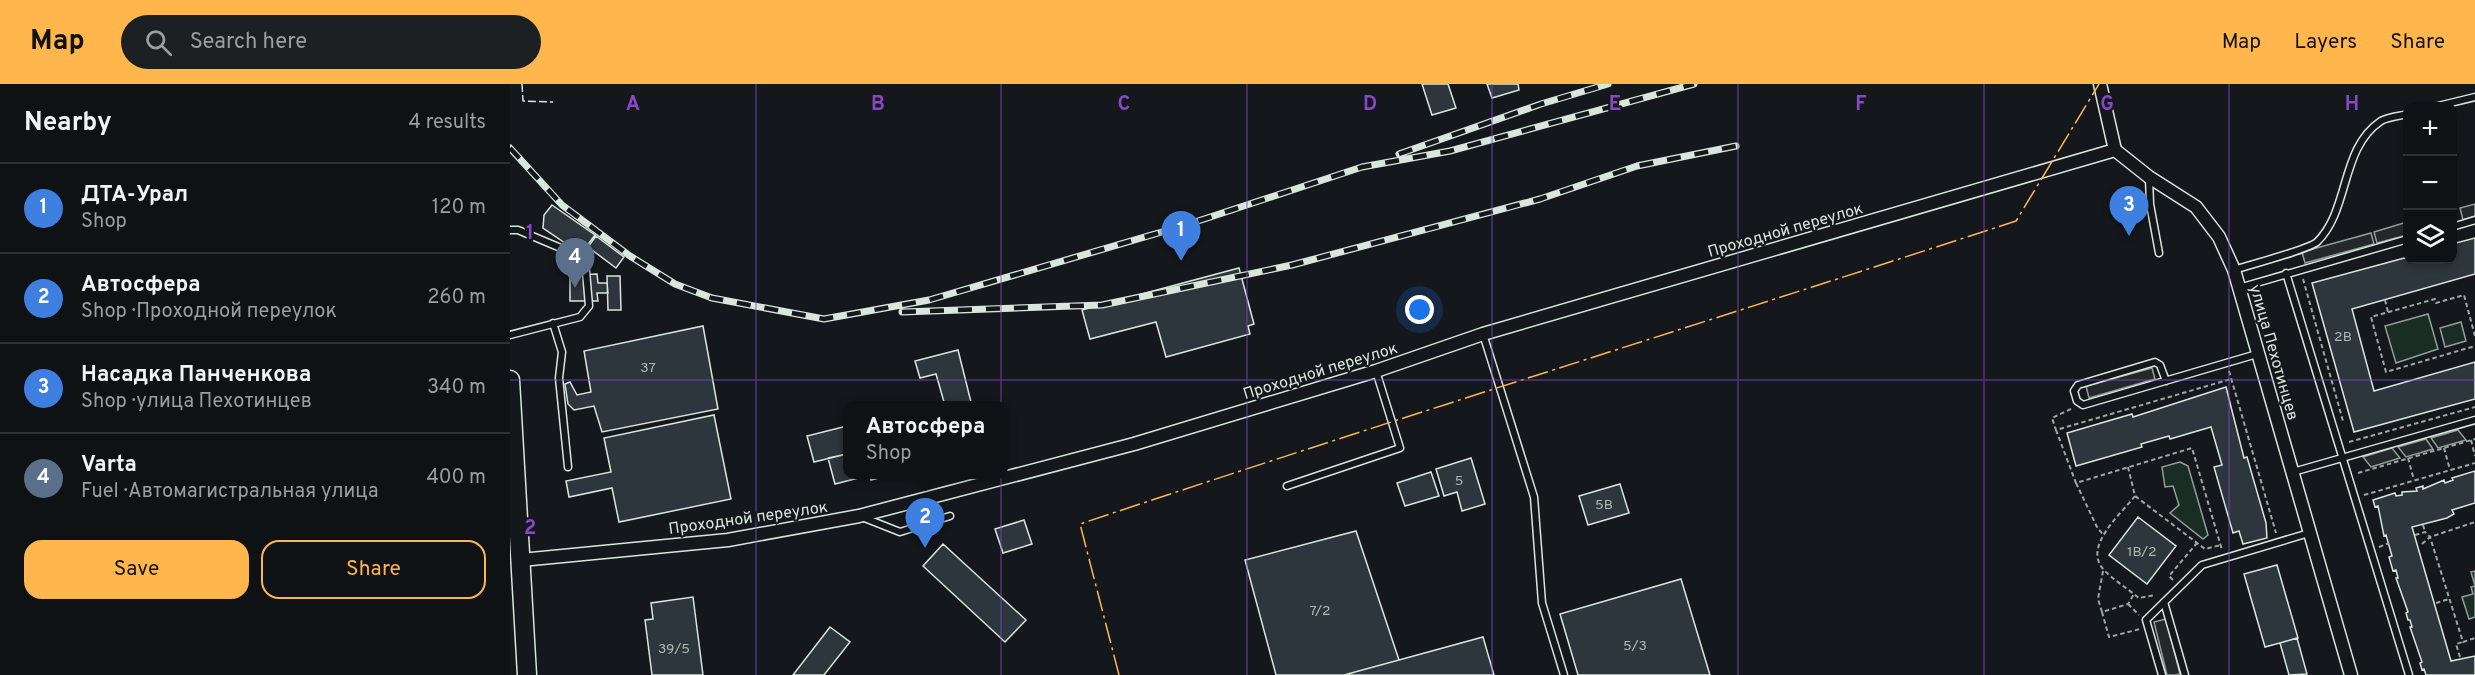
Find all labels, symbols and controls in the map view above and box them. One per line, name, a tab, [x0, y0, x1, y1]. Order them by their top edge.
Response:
search box	[121, 15, 541, 69]
text: Map	[30, 24, 85, 60]
icon: search	[142, 26, 175, 59]
text: Search here	[190, 29, 307, 56]
text: Map	[2222, 29, 2261, 56]
text: Layers	[2294, 29, 2357, 56]
text: Share	[2390, 29, 2445, 56]
text: A	[626, 92, 640, 118]
text: B	[871, 92, 885, 118]
text: C	[1118, 92, 1130, 118]
text: D	[1363, 92, 1377, 118]
text: E	[1609, 92, 1621, 118]
text: F	[1855, 92, 1867, 118]
text: G	[2100, 92, 2114, 118]
text: H	[2345, 92, 2359, 118]
map controls	[2403, 102, 2457, 264]
button: +	[2403, 102, 2457, 156]
text: Nearby	[24, 107, 112, 140]
text: 4 results	[409, 110, 486, 136]
button: −	[2403, 156, 2457, 210]
text: ДТА-Урал	[81, 182, 188, 209]
pin: 3	[2110, 186, 2148, 236]
text: 1	[40, 195, 48, 221]
text: 120 m	[432, 195, 486, 221]
street label: Проходной переулок	[1706, 199, 1865, 263]
text: Shop	[81, 209, 127, 235]
button: layers	[2403, 210, 2457, 264]
pin: 1	[1162, 212, 1200, 261]
text: 1	[526, 221, 534, 247]
pin: 4	[556, 238, 594, 288]
text: Автосфера	[81, 272, 201, 299]
street label: улица Пехотинцев	[2244, 282, 2302, 423]
text: 2	[37, 285, 50, 311]
text: 260 m	[427, 285, 486, 311]
your location	[1405, 295, 1434, 324]
text: Shop · Проходной переулок	[81, 299, 337, 325]
house number: 2В	[2334, 329, 2352, 346]
street label: Проходной переулок	[1241, 339, 1400, 405]
house number: 37	[640, 360, 656, 377]
text: Насадка Панченкова	[81, 362, 311, 389]
text: 3	[38, 375, 50, 401]
text: 340 m	[427, 375, 486, 401]
text: Shop · улица Пехотинцев	[81, 389, 312, 415]
popup	[843, 401, 1008, 479]
text: Автосфера	[866, 414, 985, 441]
text: Shop	[866, 441, 912, 467]
text: Varta	[81, 452, 137, 479]
text: 4	[37, 465, 50, 491]
text: 400 m	[426, 465, 486, 491]
house number: 5	[1455, 473, 1463, 490]
text: Fuel · Автомагистральная улица	[81, 479, 379, 505]
house number: 5В	[1595, 497, 1613, 514]
street label: Проходной переулок	[667, 498, 829, 540]
pin: 2	[906, 498, 944, 548]
text: 2	[524, 516, 536, 542]
button: Save	[24, 540, 249, 599]
button: Share	[261, 540, 486, 599]
house number: 1В/2	[2127, 544, 2157, 561]
house number: 7/2	[1309, 603, 1331, 620]
house number: 5/3	[1623, 638, 1647, 655]
house number: 39/5	[658, 641, 690, 658]

